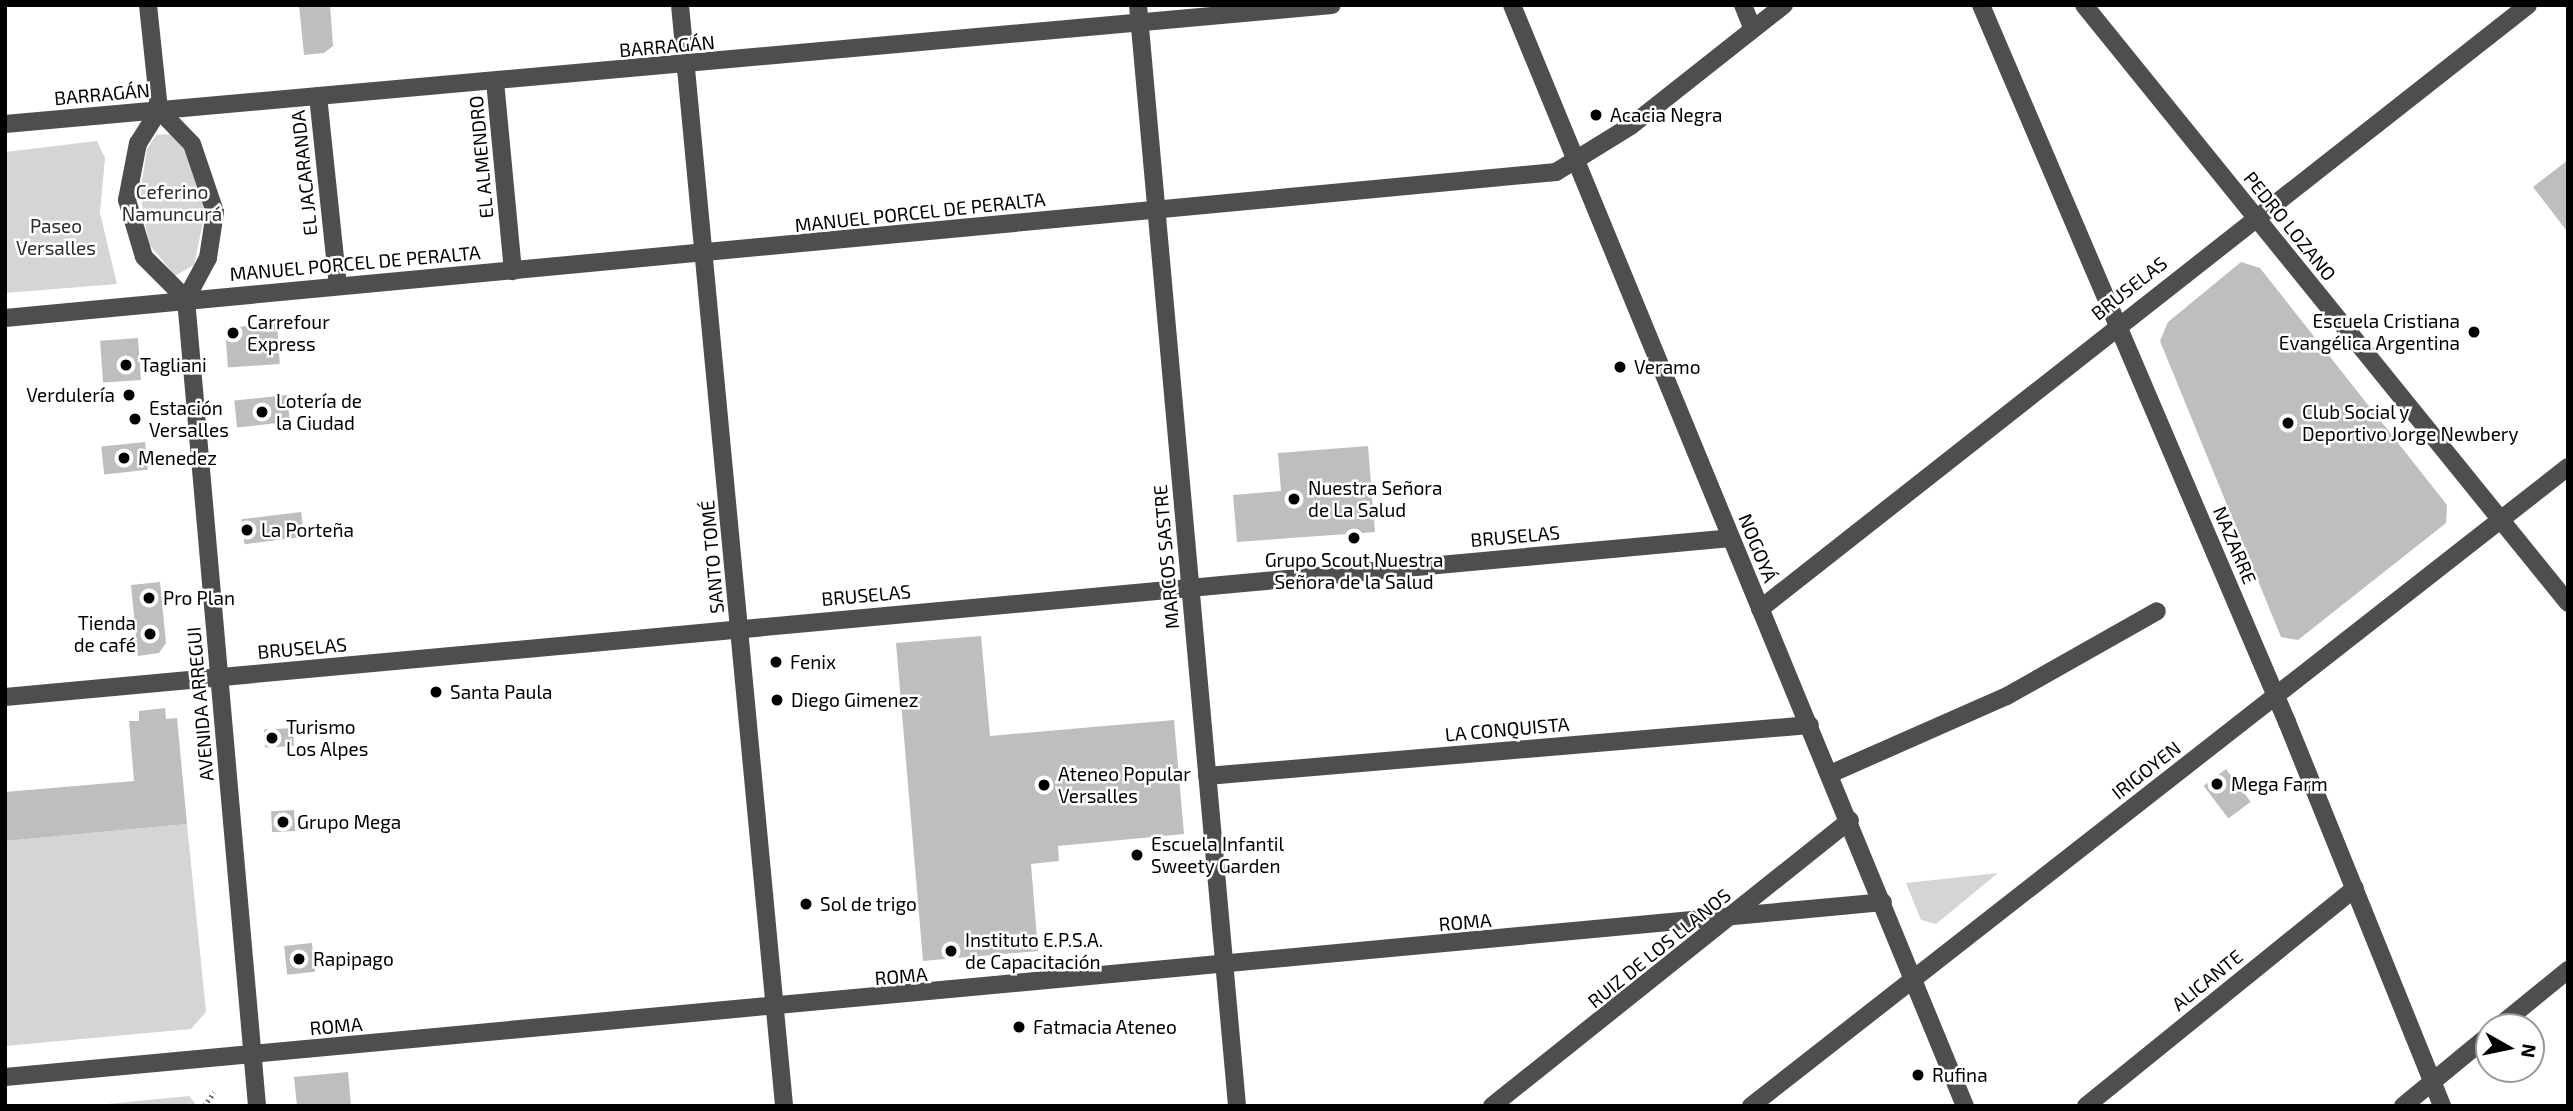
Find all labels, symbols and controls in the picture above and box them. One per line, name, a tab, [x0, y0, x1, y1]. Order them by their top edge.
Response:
street label: BARRAGÁN	[618, 30, 716, 62]
street label: BARRAGÁN	[53, 78, 151, 110]
street label: EL ALMENDRO	[464, 94, 498, 220]
place label: Acacia Negra	[1610, 104, 1722, 126]
marker: Acacia Negra	[1588, 107, 1604, 123]
street label: EL JACARANDA	[286, 109, 322, 237]
street label: PEDRO LOZANO	[2239, 167, 2341, 285]
park label: Ceferino Namuncurá	[122, 181, 222, 225]
street label: MANUEL PORCEL DE PERALTA	[793, 187, 1047, 237]
park label: Paseo Versalles	[16, 215, 96, 259]
street label: MANUEL PORCEL DE PERALTA	[228, 241, 482, 285]
street label: BRUSELAS	[2087, 251, 2171, 325]
place label: Escuela Cristiana Evangélica Argentina	[2278, 310, 2460, 354]
place label: Carrefour Express	[247, 311, 330, 355]
marker: Escuela Cristiana Evangélica Argentina	[2466, 324, 2482, 340]
marker: Carrefour Express	[225, 325, 241, 341]
place label: Tagliani	[140, 354, 207, 376]
place label: Veramo	[1634, 356, 1701, 378]
marker: Tagliani	[118, 357, 134, 373]
marker: Veramo	[1612, 359, 1628, 375]
place label: Verdulería	[26, 384, 115, 406]
marker: Verdulería	[121, 387, 137, 403]
place label: Lotería de la Ciudad	[276, 390, 362, 434]
place label: Estación Versalles	[149, 397, 229, 441]
place label: Club Social y Deportivo Jorge Newbery	[2302, 401, 2519, 445]
marker: Lotería de la Ciudad	[254, 404, 270, 420]
marker: Estación Versalles	[127, 411, 143, 427]
marker: Club Social y Deportivo Jorge Newbery	[2280, 415, 2296, 431]
place label: Menedez	[138, 447, 217, 469]
marker: Menedez	[116, 450, 132, 466]
place label: Nuestra Señora de La Salud	[1308, 477, 1442, 521]
street label: MARCOS SASTRE	[1148, 484, 1184, 630]
marker: Nuestra Señora de La Salud	[1286, 491, 1302, 507]
street label: SANTO TOMÉ	[696, 499, 728, 615]
street label: NAZARRE	[2209, 503, 2261, 587]
street label: NOGOYÁ	[1734, 510, 1782, 586]
place label: La Porteña	[261, 519, 354, 541]
street label: BRUSELAS	[1469, 521, 1561, 551]
marker: La Porteña	[239, 522, 255, 538]
marker: Grupo Scout Nuestra Señora de la Salud	[1346, 530, 1362, 546]
place label: Grupo Scout Nuestra Señora de la Salud	[1265, 549, 1443, 593]
street label: BRUSELAS	[820, 580, 912, 610]
place label: Pro Plan	[163, 587, 235, 609]
marker: Pro Plan	[141, 590, 157, 606]
place label: Tienda de café	[74, 612, 136, 656]
street label: AVENIDA ARREGUI	[182, 625, 218, 783]
marker: Tienda de café	[142, 626, 158, 642]
street label: BRUSELAS	[256, 633, 348, 663]
place label: Fenix	[790, 651, 836, 673]
marker: Fenix	[768, 654, 784, 670]
place label: Santa Paula	[450, 681, 553, 703]
marker: Santa Paula	[428, 684, 444, 700]
place label: Diego Gimenez	[791, 689, 919, 711]
marker: Diego Gimenez	[769, 692, 785, 708]
street label: LA CONQUISTA	[1444, 712, 1570, 746]
place label: Turismo Los Alpes	[286, 716, 369, 760]
marker: Turismo Los Alpes	[264, 730, 280, 746]
street label: IRIGOYEN	[2107, 736, 2185, 804]
place label: Ateneo Popular Versalles	[1058, 763, 1191, 807]
place label: Mega Farm	[2231, 773, 2328, 795]
marker: Mega Farm	[2209, 776, 2225, 792]
marker: Ateneo Popular Versalles	[1036, 777, 1052, 793]
place label: Grupo Mega	[297, 811, 401, 833]
marker: Grupo Mega	[275, 814, 291, 830]
place label: Escuela Infantil Sweety Garden	[1151, 833, 1284, 877]
marker: Escuela Infantil Sweety Garden	[1129, 847, 1145, 863]
street label: RUIZ DE LOS LLANOS	[1583, 883, 1735, 1013]
place label: Sol de trigo	[820, 893, 918, 915]
marker: Sol de trigo	[798, 896, 814, 912]
street label: ROMA	[1438, 908, 1492, 936]
place label: Instituto E.P.S.A. de Capacitación	[965, 929, 1103, 973]
marker: Instituto E.P.S.A. de Capacitación	[943, 943, 959, 959]
street label: ALICANTE	[2167, 945, 2247, 1015]
place label: Rapipago	[313, 948, 394, 970]
marker: Rapipago	[291, 951, 307, 967]
street label: ROMA	[874, 962, 928, 990]
street label: ROMA	[309, 1012, 363, 1040]
north arrow	[2475, 1013, 2545, 1083]
place label: Fatmacia Ateneo	[1033, 1016, 1177, 1038]
marker: Fatmacia Ateneo	[1011, 1019, 1027, 1035]
text: N	[2517, 1042, 2542, 1060]
place label: Rufina	[1932, 1064, 1988, 1086]
marker: Rufina	[1910, 1067, 1926, 1083]

